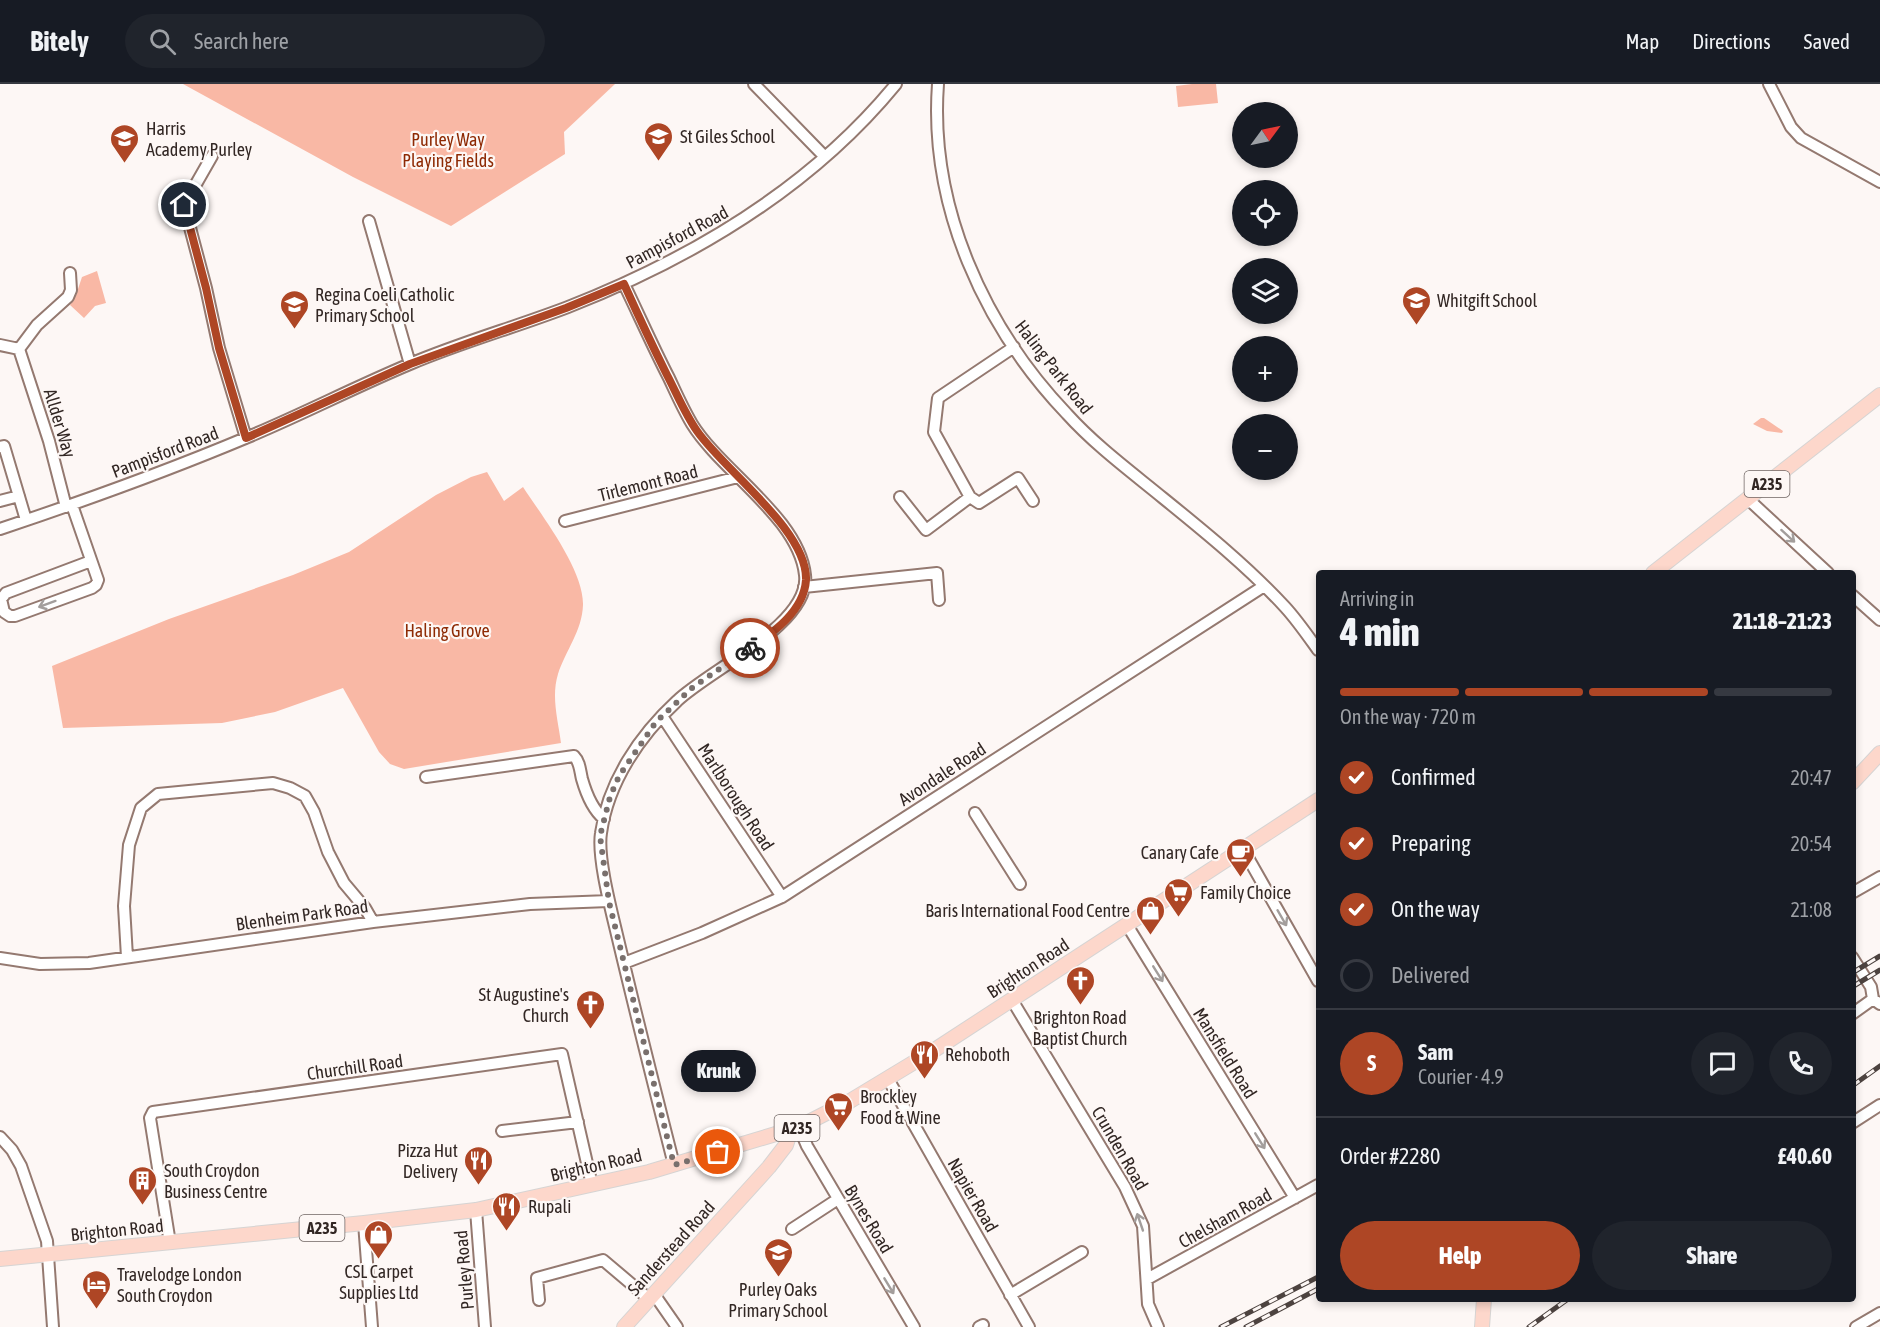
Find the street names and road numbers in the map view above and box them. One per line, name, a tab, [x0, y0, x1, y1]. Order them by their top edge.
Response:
street label: Pampisford Road	[622, 201, 732, 273]
street label: Haling Park Road	[1011, 316, 1097, 418]
street label: Allder Way	[40, 386, 80, 460]
street label: Pampisford Road	[109, 422, 221, 482]
street label: Tirlemont Road	[596, 460, 700, 506]
road number: A235	[1744, 471, 1790, 497]
street label: Avondale Road	[894, 738, 990, 810]
street label: Marlborough Road	[694, 740, 778, 854]
street label: Blenheim Park Road	[234, 895, 370, 935]
street label: Brighton Road	[983, 934, 1073, 1002]
street label: Mansfield Road	[1189, 1004, 1261, 1102]
street label: Churchill Road	[306, 1050, 404, 1084]
street label: Crunden Road	[1088, 1102, 1152, 1194]
road number: A235	[774, 1115, 820, 1141]
street label: Brighton Road	[548, 1144, 644, 1186]
street label: Napier Road	[943, 1154, 1003, 1236]
street label: Bynes Road	[840, 1181, 898, 1257]
street label: Chelsham Road	[1175, 1184, 1275, 1252]
street label: Sanderstead Road	[623, 1196, 719, 1300]
street label: Brighton Road	[69, 1215, 165, 1245]
road number: A235	[300, 1215, 344, 1241]
street label: Purley Road	[450, 1229, 478, 1311]

